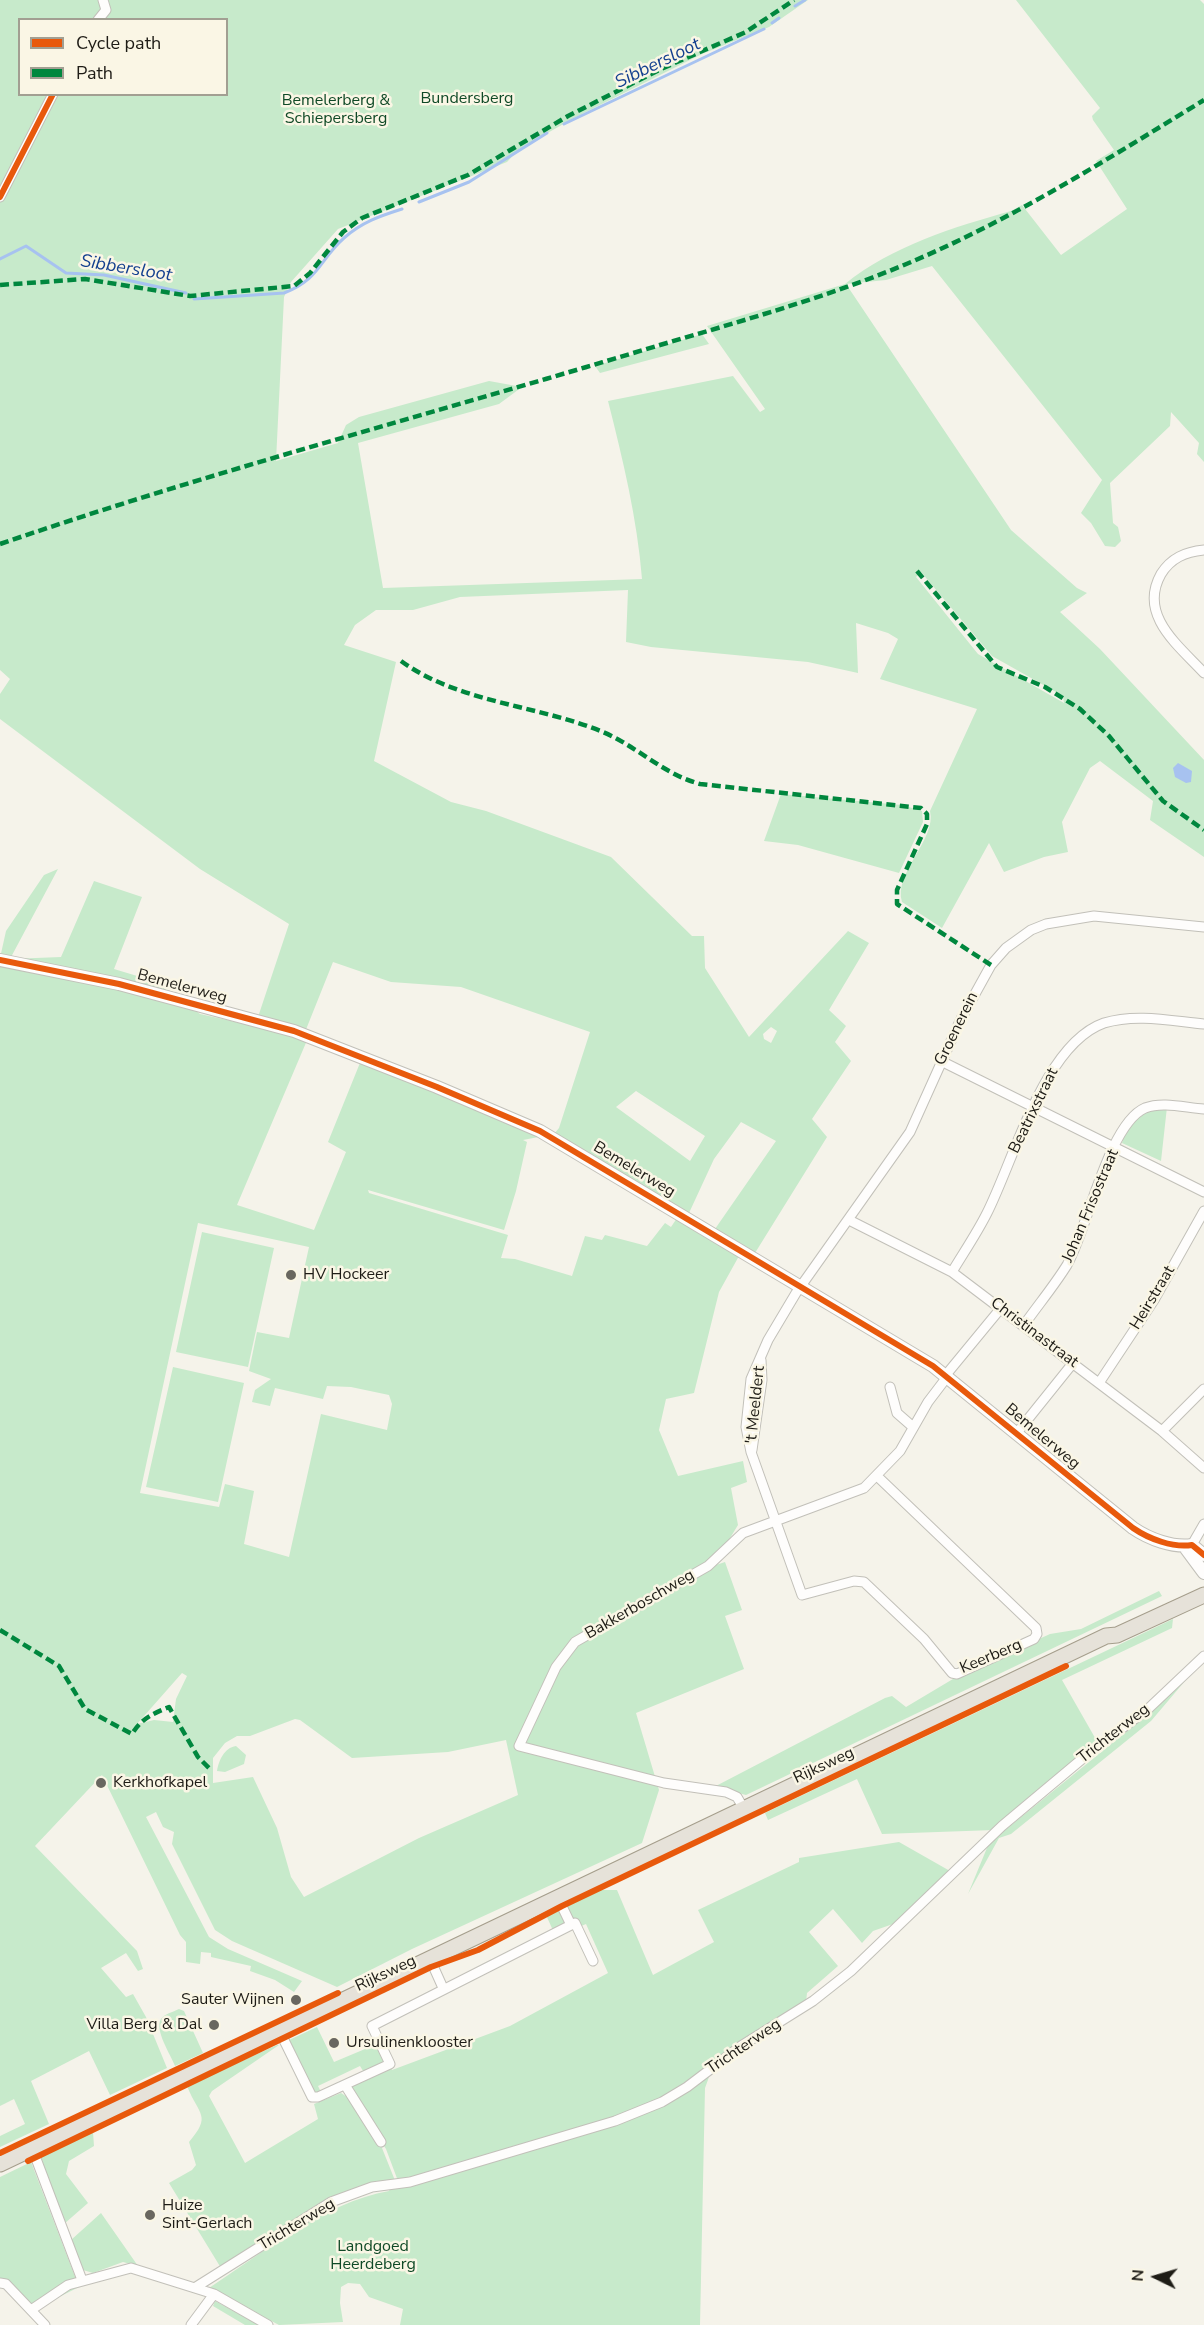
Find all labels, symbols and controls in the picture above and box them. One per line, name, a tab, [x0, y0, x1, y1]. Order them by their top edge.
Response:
legend	[18, 18, 228, 96]
text: Cycle path	[76, 31, 161, 55]
water label: Sibbersloot	[612, 34, 704, 94]
text: Path	[76, 61, 113, 85]
park label: Bundersberg	[421, 89, 513, 109]
park label: Bemelerberg & Schiepersberg	[282, 91, 390, 129]
water label: Sibbersloot	[79, 251, 173, 287]
street label: Bemelerweg	[135, 966, 229, 1008]
street label: Groenerein	[931, 989, 983, 1069]
street label: Beatrixstraat	[1005, 1065, 1063, 1157]
street label: Bemelerweg	[590, 1138, 678, 1202]
street label: Johan Frisostraat	[1059, 1147, 1123, 1265]
street label: Heirstraat	[1126, 1262, 1180, 1334]
place label: HV Hockeer	[303, 1265, 389, 1285]
marker: HV Hockeer	[284, 1268, 298, 1282]
street label: Christinastraat	[986, 1294, 1082, 1372]
street label: 't Meeldert	[742, 1365, 770, 1445]
street label: Bemelerweg	[1001, 1400, 1083, 1474]
street label: Bakkerboschweg	[582, 1566, 698, 1644]
street label: Keerberg	[957, 1635, 1025, 1679]
street label: Trichterweg	[1074, 1700, 1154, 1768]
street label: Rijksweg	[791, 1744, 857, 1788]
place label: Kerkhofkapel	[113, 1773, 207, 1793]
marker: Kerkhofkapel	[94, 1776, 108, 1790]
street label: Rijksweg	[353, 1952, 419, 1996]
place label: Sauter Wijnen	[181, 1990, 284, 2010]
marker: Sauter Wijnen	[289, 1993, 303, 2007]
place label: Villa Berg & Dal	[86, 2015, 202, 2035]
street label: Trichterweg	[703, 2015, 785, 2079]
marker: Villa Berg & Dal	[207, 2018, 221, 2032]
place label: Ursulinenklooster	[346, 2033, 473, 2053]
marker: Ursulinenklooster	[327, 2036, 341, 2050]
street label: Trichterweg	[255, 2195, 339, 2255]
place label: Huize Sint-Gerlach	[162, 2196, 252, 2234]
marker: Huize Sint-Gerlach	[143, 2208, 157, 2222]
park label: Landgoed Heerdeberg	[330, 2237, 416, 2275]
north arrow	[1126, 2247, 1186, 2307]
text: N	[1127, 2269, 1150, 2282]

